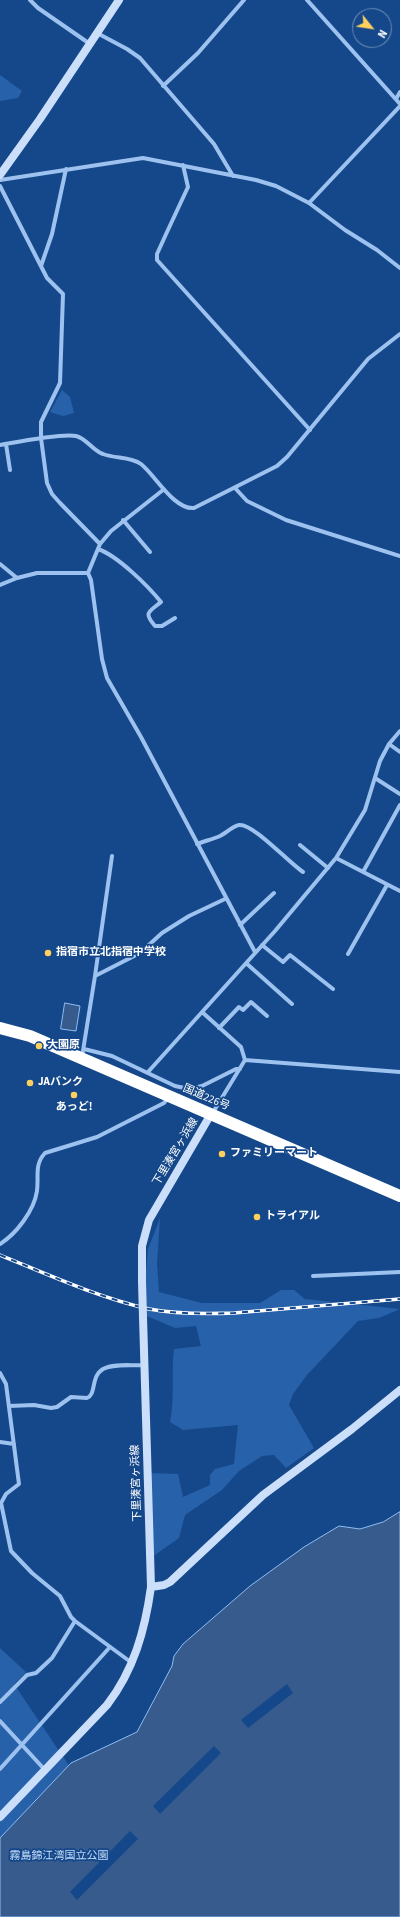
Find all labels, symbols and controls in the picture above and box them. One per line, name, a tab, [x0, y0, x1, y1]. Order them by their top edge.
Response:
north arrow	[352, 8, 392, 48]
text: N	[374, 27, 390, 41]
place label: 指宿市立北指宿中学校	[56, 946, 166, 960]
marker: 指宿市立北指宿中学校	[43, 948, 53, 958]
place label: 大園原	[47, 1039, 80, 1053]
marker: 大園原	[34, 1041, 44, 1051]
place label: JAバンク	[38, 1076, 83, 1090]
marker: JAバンク	[25, 1078, 35, 1088]
street label: 国道226号	[181, 1082, 231, 1114]
marker: あっど!	[69, 1090, 79, 1100]
place label: あっど!	[56, 1101, 92, 1115]
street label: 下里湊宮ヶ浜線	[151, 1116, 201, 1188]
place label: ファミリーマート	[230, 1147, 318, 1161]
marker: ファミリーマート	[217, 1149, 227, 1159]
place label: トライアル	[265, 1210, 320, 1224]
marker: トライアル	[252, 1212, 262, 1222]
street label: 下里湊宮ヶ浜線	[129, 1444, 145, 1522]
park label: 霧島錦江湾国立公園	[10, 1850, 108, 1864]

